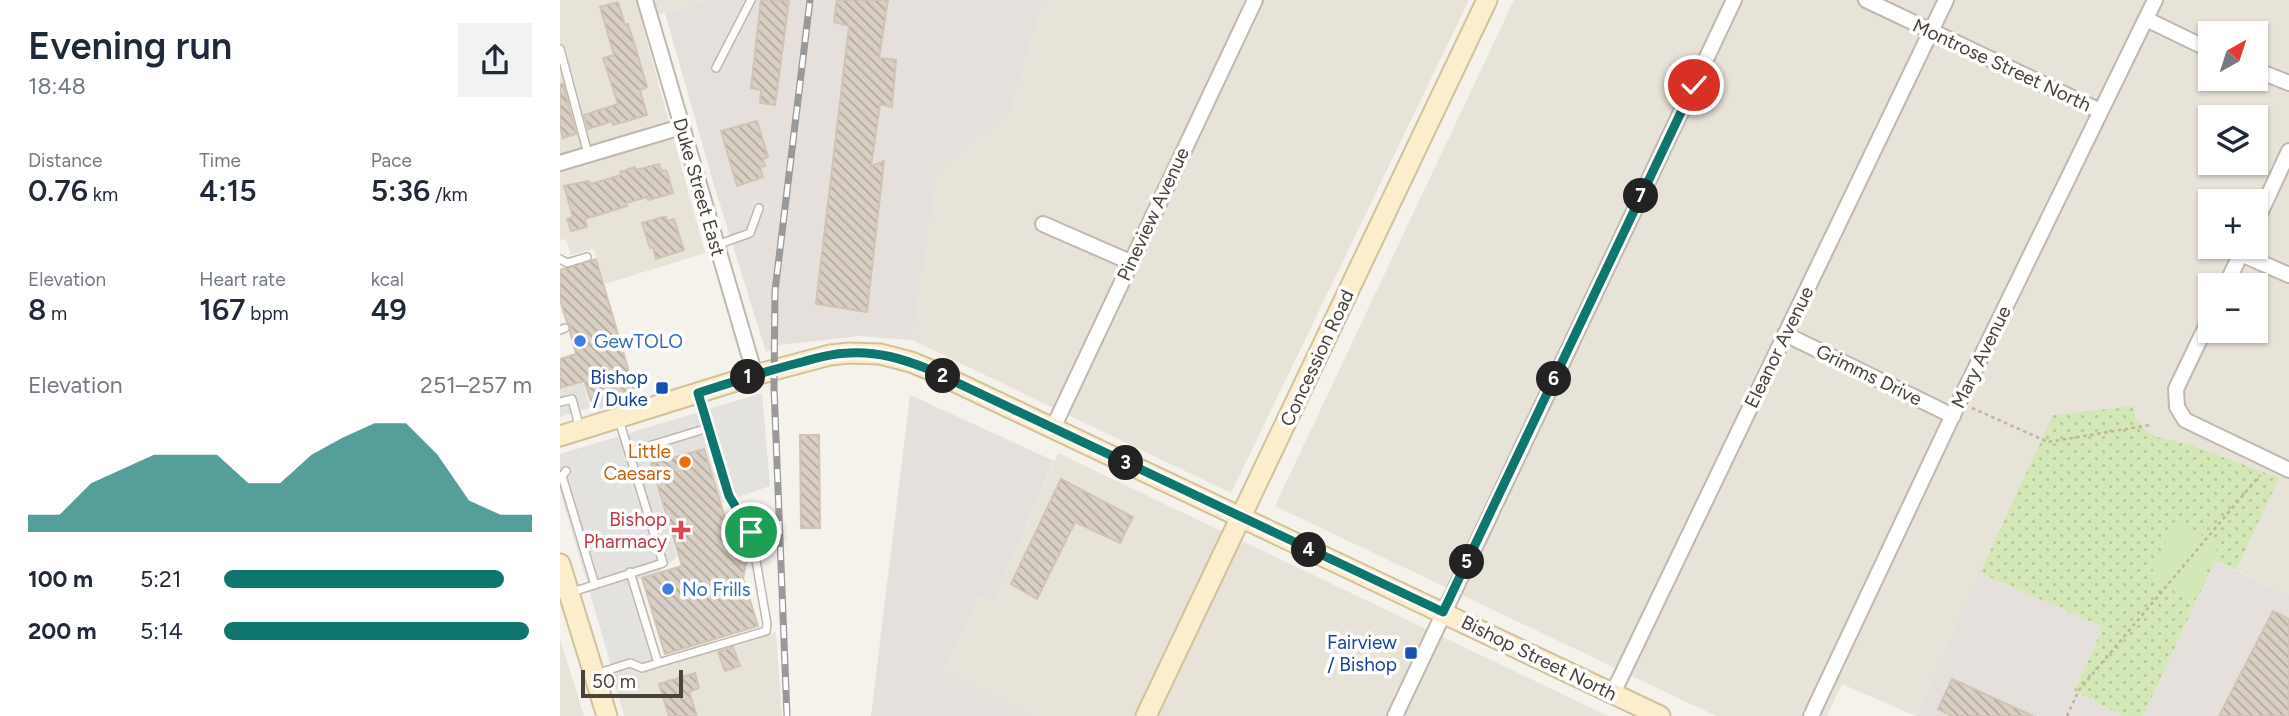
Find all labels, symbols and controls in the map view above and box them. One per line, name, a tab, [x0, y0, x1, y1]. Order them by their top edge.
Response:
street label: Montrose Street North	[1909, 14, 2095, 116]
north arrow	[2198, 21, 2268, 91]
map controls	[2198, 21, 2268, 343]
text: Evening run	[28, 23, 232, 69]
button: share	[458, 23, 532, 97]
pin	[1664, 55, 1724, 115]
icon: check	[1675, 66, 1713, 104]
text: 18:48	[28, 72, 86, 100]
button: layers	[2198, 105, 2268, 175]
street label: Duke Street East	[668, 115, 730, 259]
street label: Pineview Avenue	[1112, 144, 1194, 284]
text: Distance	[28, 149, 102, 172]
text: Time	[199, 149, 241, 172]
text: Pace	[371, 149, 412, 172]
text: 0.76	[28, 172, 88, 209]
text: 4:15	[199, 172, 257, 209]
text: 5:36	[371, 172, 430, 209]
pin: 7	[1624, 178, 1658, 214]
text: km	[88, 183, 118, 206]
text: /km	[430, 183, 468, 206]
text: 7	[1635, 184, 1646, 207]
button: +	[2198, 189, 2268, 259]
text: Elevation	[28, 268, 106, 291]
text: Heart rate	[199, 268, 286, 291]
text: kcal	[371, 268, 404, 291]
button: −	[2198, 273, 2268, 343]
street label: Eleanor Avenue	[1740, 282, 1818, 412]
street label: Concession Road	[1275, 286, 1359, 430]
text: 8	[28, 291, 46, 328]
text: 167	[199, 291, 246, 328]
text: 49	[371, 291, 407, 328]
text: m	[46, 302, 67, 325]
text: bpm	[246, 302, 289, 325]
street label: Mary Avenue	[1946, 302, 2016, 412]
place label: GewTOLO	[594, 330, 683, 353]
marker: GewTOLO	[572, 333, 588, 349]
street label: Grimms Drive	[1812, 339, 1926, 411]
pin: 2	[926, 358, 960, 394]
pin: 1	[730, 360, 766, 394]
pin: 6	[1536, 362, 1572, 396]
text: 2	[937, 364, 948, 387]
text: 1	[743, 365, 752, 388]
place label: Bishop / Duke	[590, 366, 648, 411]
text: 6	[1548, 367, 1559, 390]
text: Elevation	[28, 371, 123, 399]
text: 251–257 m	[420, 371, 532, 399]
marker: Bishop / Duke	[654, 380, 670, 396]
place label: Little Caesars	[603, 440, 671, 485]
pin: 3	[1108, 446, 1144, 480]
text: 3	[1120, 451, 1131, 474]
marker: Little Caesars	[677, 454, 693, 470]
pin	[721, 502, 781, 562]
place label: Bishop Pharmacy	[583, 508, 667, 553]
icon: arrive	[732, 513, 770, 551]
marker: Bishop Pharmacy	[673, 522, 689, 538]
pin: 4	[1292, 532, 1326, 568]
text: 4	[1302, 538, 1315, 561]
pin: 5	[1450, 544, 1485, 580]
text: 5	[1461, 550, 1472, 573]
text: 100 m	[28, 565, 93, 593]
text: 5:21	[140, 565, 181, 593]
place label: No Frills	[682, 578, 751, 601]
marker: No Frills	[660, 581, 676, 597]
street label: Bishop Street North	[1457, 610, 1621, 706]
text: 200 m	[28, 617, 97, 645]
text: 5:14	[140, 617, 183, 645]
place label: Fairview / Bishop	[1327, 631, 1397, 676]
marker: Fairview / Bishop	[1403, 645, 1419, 661]
scale bar	[581, 667, 682, 699]
text: 50 m	[592, 670, 636, 693]

